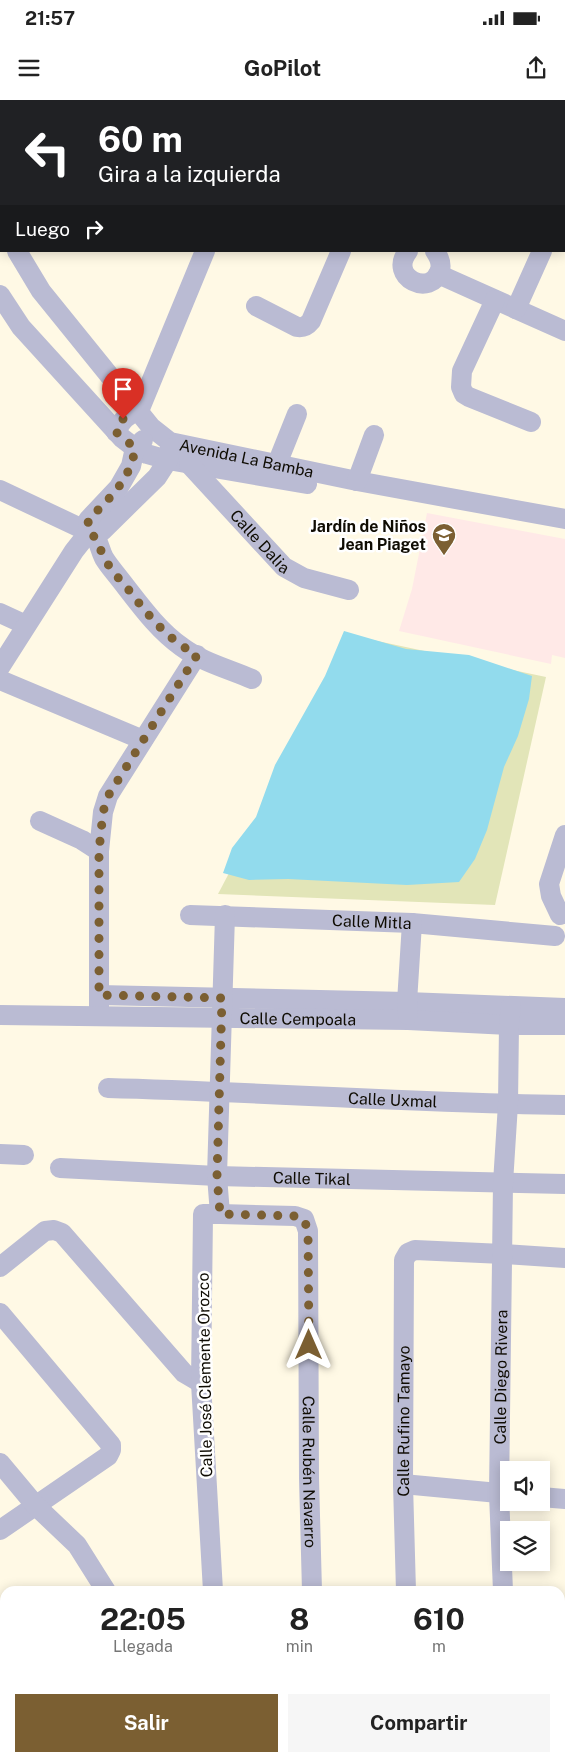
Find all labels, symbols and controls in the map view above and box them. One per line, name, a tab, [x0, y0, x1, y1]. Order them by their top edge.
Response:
text: 21:57	[25, 7, 75, 29]
icon: menu	[15, 54, 43, 82]
icon: share	[522, 54, 550, 82]
text: GoPilot	[244, 55, 321, 81]
text: 60 m	[98, 119, 183, 160]
icon: left	[15, 120, 80, 185]
text: Gira a la izquierda	[98, 161, 281, 187]
icon: right	[80, 215, 108, 243]
text: Luego	[15, 218, 70, 240]
pin	[102, 368, 144, 419]
icon: arrive	[109, 375, 137, 403]
street label: Avenida La Bamba	[178, 435, 315, 481]
street label: Calle Dalia	[226, 506, 293, 577]
place label: Jardín de Niños Jean Piaget	[310, 517, 426, 554]
school or university icon: Jardín de Niños Jean Piaget	[431, 522, 457, 556]
street label: Calle Mitla	[332, 911, 412, 932]
street label: Calle Cempoala	[240, 1008, 356, 1029]
street label: Calle Uxmal	[348, 1088, 438, 1111]
street label: Calle Tikal	[273, 1168, 351, 1189]
street label: Calle José Clemente Orozco	[194, 1272, 216, 1478]
street label: Calle Diego Rivera	[490, 1310, 511, 1445]
position arrow	[282, 1318, 334, 1370]
street label: Calle Rufino Tamayo	[393, 1345, 413, 1497]
street label: Calle Rubén Navarro	[299, 1396, 320, 1548]
map controls	[500, 1461, 550, 1571]
button: sound	[500, 1461, 550, 1511]
button: layers	[500, 1521, 550, 1571]
text: 22:05	[100, 1601, 186, 1637]
text: 8	[289, 1601, 309, 1637]
text: 610	[413, 1601, 465, 1637]
text: Llegada	[113, 1637, 173, 1656]
text: min	[286, 1637, 313, 1656]
text: m	[432, 1637, 446, 1656]
button: Salir	[15, 1694, 278, 1752]
button: Compartir	[288, 1694, 550, 1752]

